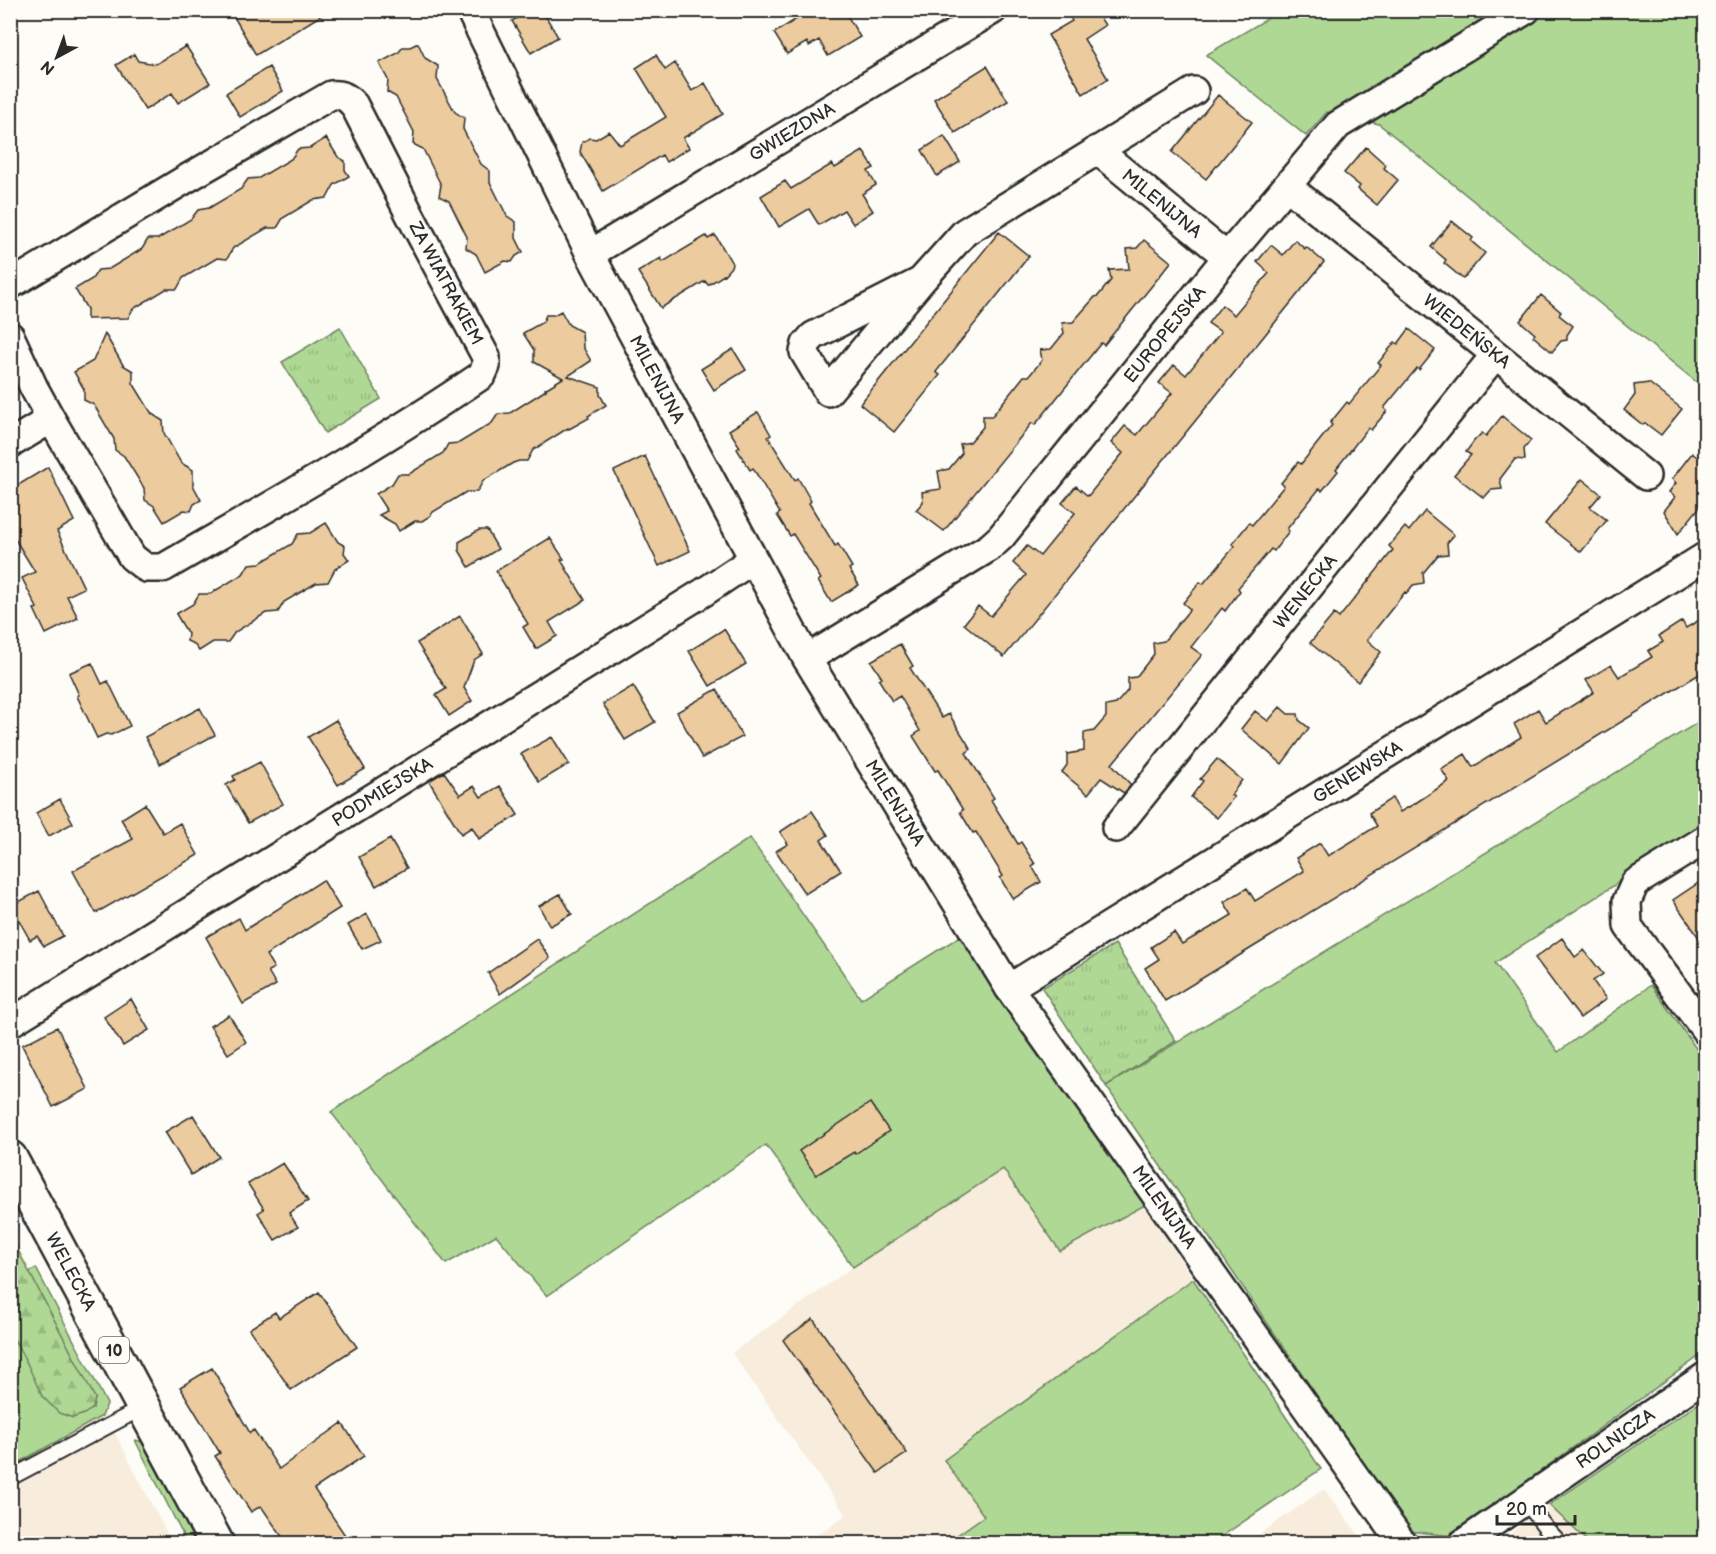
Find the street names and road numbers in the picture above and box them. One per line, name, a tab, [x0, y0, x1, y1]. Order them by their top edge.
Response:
street label: GWIEZDNA	[746, 98, 839, 166]
street label: MILENIJNA	[1117, 165, 1206, 243]
street label: ZA WIATRAKIEM	[404, 217, 487, 348]
street label: EUROPEJSKA	[1120, 282, 1210, 387]
street label: WIEDEŃSKA	[1419, 290, 1514, 373]
street label: MILENIJNA	[625, 332, 689, 427]
street label: WENECKA	[1270, 551, 1342, 633]
street label: GENEWSKA	[1309, 737, 1406, 808]
street label: PODMIEJSKA	[328, 753, 436, 831]
street label: MILENIJNA	[861, 756, 929, 850]
street label: MILENIJNA	[1127, 1162, 1200, 1253]
street label: WELECKA	[41, 1229, 100, 1315]
road number: 10	[99, 1337, 129, 1363]
street label: ROLNICZA	[1572, 1405, 1659, 1473]

